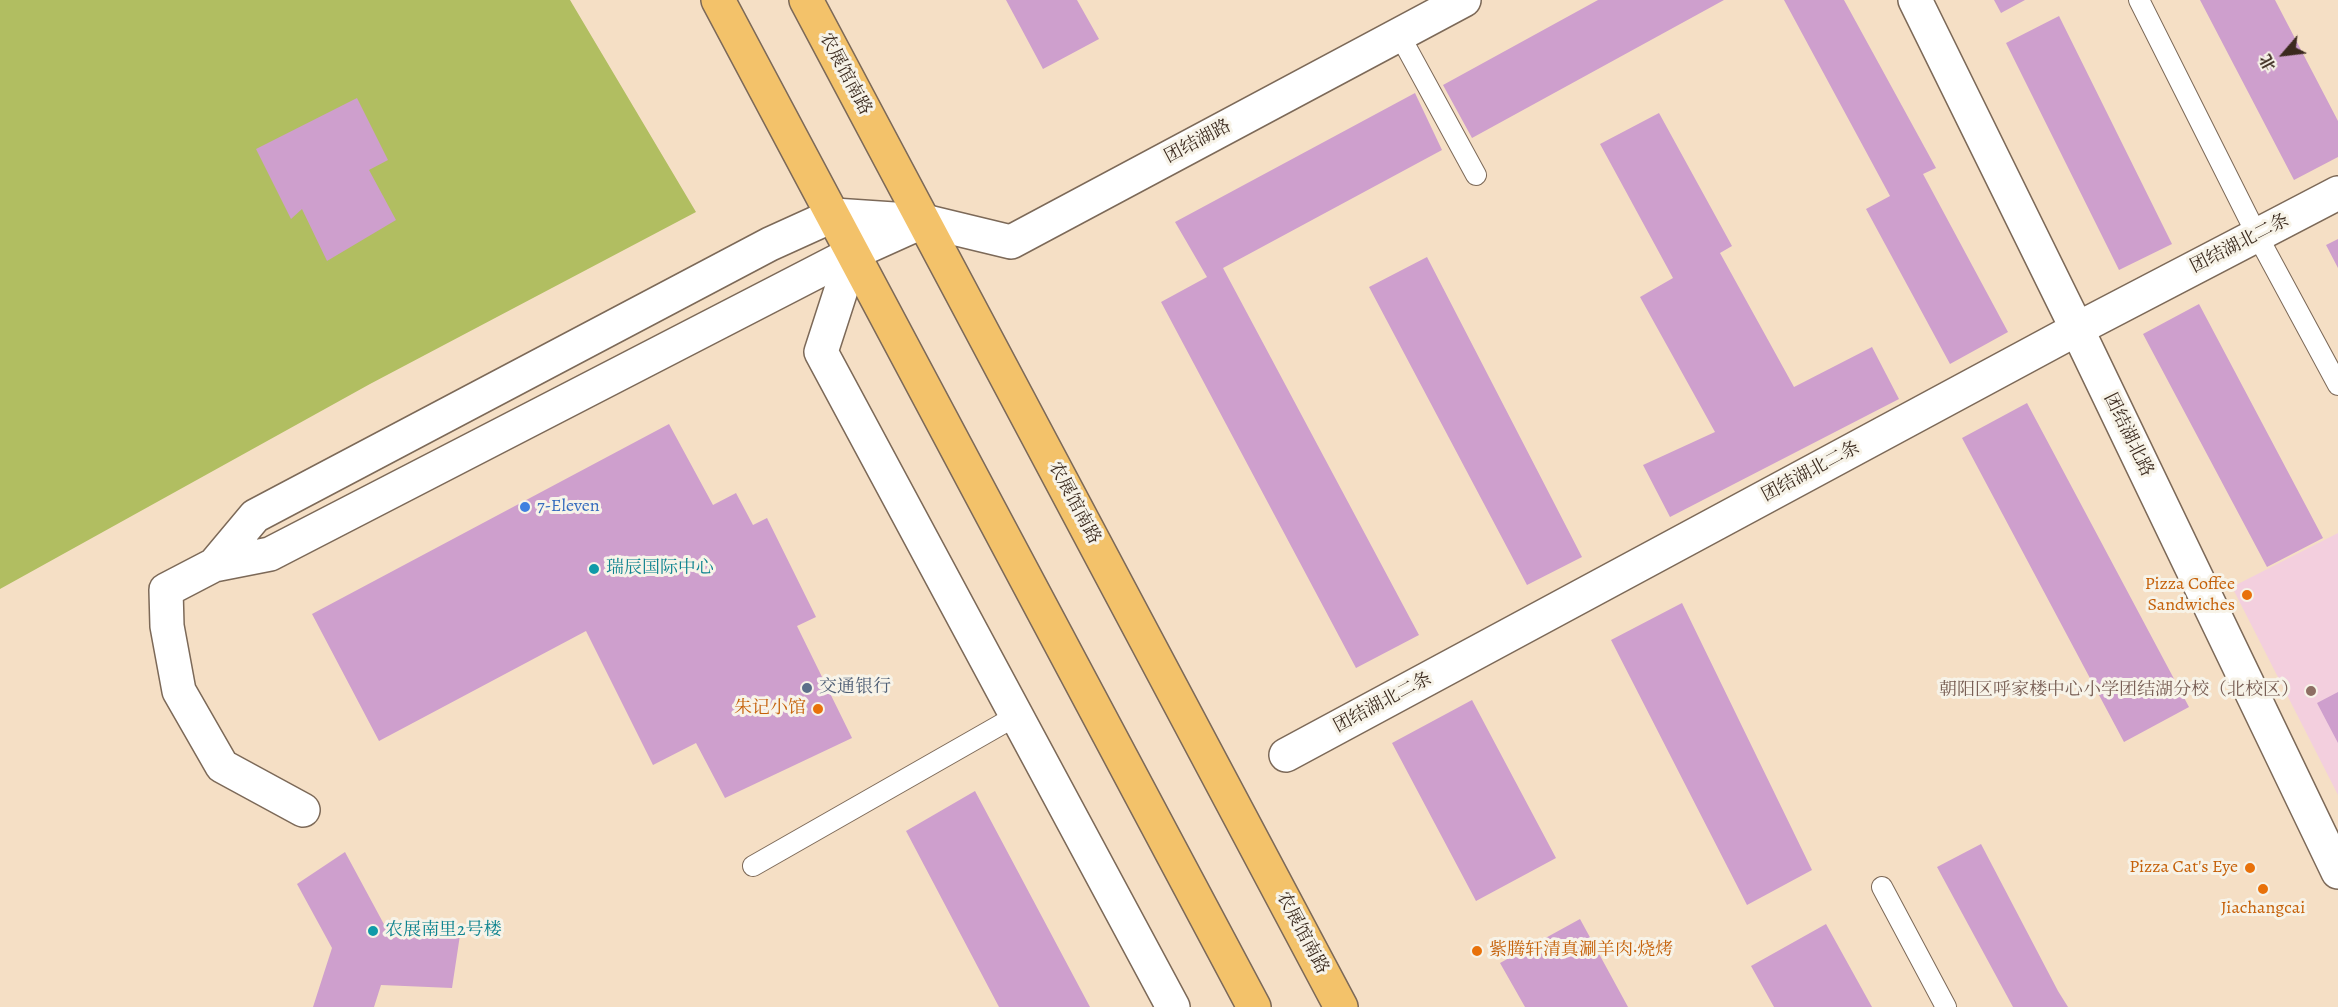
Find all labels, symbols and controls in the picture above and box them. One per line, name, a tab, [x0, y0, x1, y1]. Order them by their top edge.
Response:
north arrow	[2254, 24, 2314, 84]
street label: 农展馆南路	[814, 29, 876, 119]
text: 北	[2255, 50, 2282, 75]
street label: 团结湖路	[1161, 116, 1235, 168]
street label: 团结湖北二条	[2187, 210, 2293, 278]
street label: 团结湖北路	[2099, 390, 2157, 480]
street label: 团结湖北二条	[1758, 437, 1864, 507]
street label: 农展馆南路	[1043, 458, 1105, 548]
place label: 7-Eleven	[537, 496, 600, 518]
marker: 7-Eleven	[518, 500, 532, 514]
place label: 瑞辰国际中心	[606, 558, 714, 580]
marker: 瑞辰国际中心	[587, 562, 601, 576]
place label: Pizza Coffee Sandwiches	[2145, 574, 2235, 616]
marker: Pizza Coffee Sandwiches	[2240, 588, 2254, 602]
street label: 团结湖北二条	[1330, 668, 1436, 738]
place label: 交通银行	[819, 677, 891, 699]
place label: 朝阳区呼家楼中心小学团结湖分校（北校区）	[1939, 680, 2299, 702]
marker: 交通银行	[800, 681, 814, 695]
marker: 朝阳区呼家楼中心小学团结湖分校（北校区）	[2304, 684, 2318, 698]
place label: 朱记小馆	[734, 698, 806, 720]
marker: 朱记小馆	[811, 702, 825, 716]
place label: Pizza Cat's Eye	[2129, 857, 2238, 879]
marker: Pizza Cat's Eye	[2243, 861, 2257, 875]
marker: Jiachangcai	[2256, 882, 2270, 896]
street label: 农展馆南路	[1271, 888, 1333, 978]
place label: Jiachangcai	[2221, 898, 2305, 920]
place label: 农展南里2号楼	[385, 920, 502, 942]
marker: 农展南里2号楼	[366, 924, 380, 938]
place label: 紫腾轩清真涮羊肉·烧烤	[1489, 940, 1673, 962]
marker: 紫腾轩清真涮羊肉·烧烤	[1470, 944, 1484, 958]

